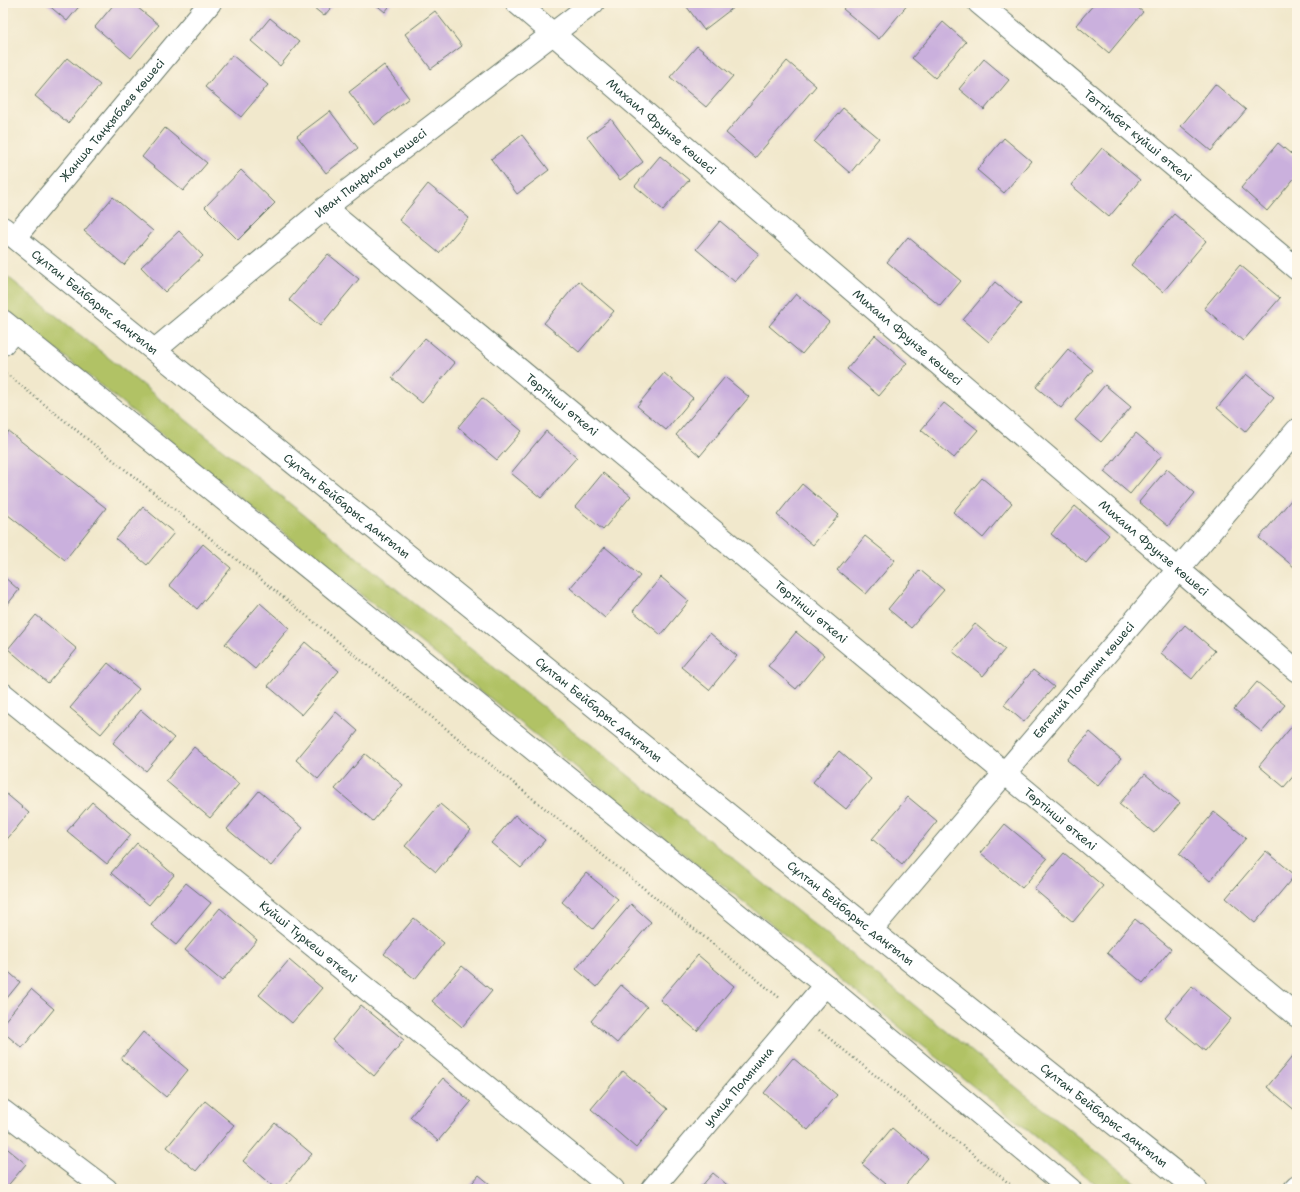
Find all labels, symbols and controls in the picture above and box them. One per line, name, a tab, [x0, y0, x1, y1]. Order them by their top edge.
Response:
street label: Жанша Таңқыбаев көшесі	[56, 55, 168, 185]
street label: Михаил Фрунзе көшесі	[603, 75, 720, 178]
street label: Тәттімбет күйші өткелі	[1080, 86, 1195, 186]
street label: Иван Панфилов көшесі	[311, 125, 430, 221]
street label: Сұлтан Бейбарыс даңғылы	[28, 246, 161, 358]
street label: Михаил Фрунзе көшесі	[849, 286, 966, 389]
street label: Төртінші өткелі	[522, 370, 602, 440]
street label: Сұлтан Бейбарыс даңғылы	[280, 450, 413, 562]
street label: Михаил Фрунзе көшесі	[1095, 497, 1212, 600]
street label: Төртінші өткелі	[771, 577, 851, 647]
street label: Евгений Полынин көшесі	[1030, 619, 1138, 742]
street label: Сұлтан Бейбарыс даңғылы	[532, 654, 665, 766]
street label: Төртінші өткелі	[1020, 784, 1100, 854]
street label: Сұлтан Бейбарыс даңғылы	[784, 857, 917, 969]
street label: Күйші Түркеш өткелі	[256, 897, 360, 986]
street label: улица Полынина	[700, 1043, 778, 1130]
street label: Сұлтан Бейбарыс даңғылы	[1037, 1060, 1171, 1171]

